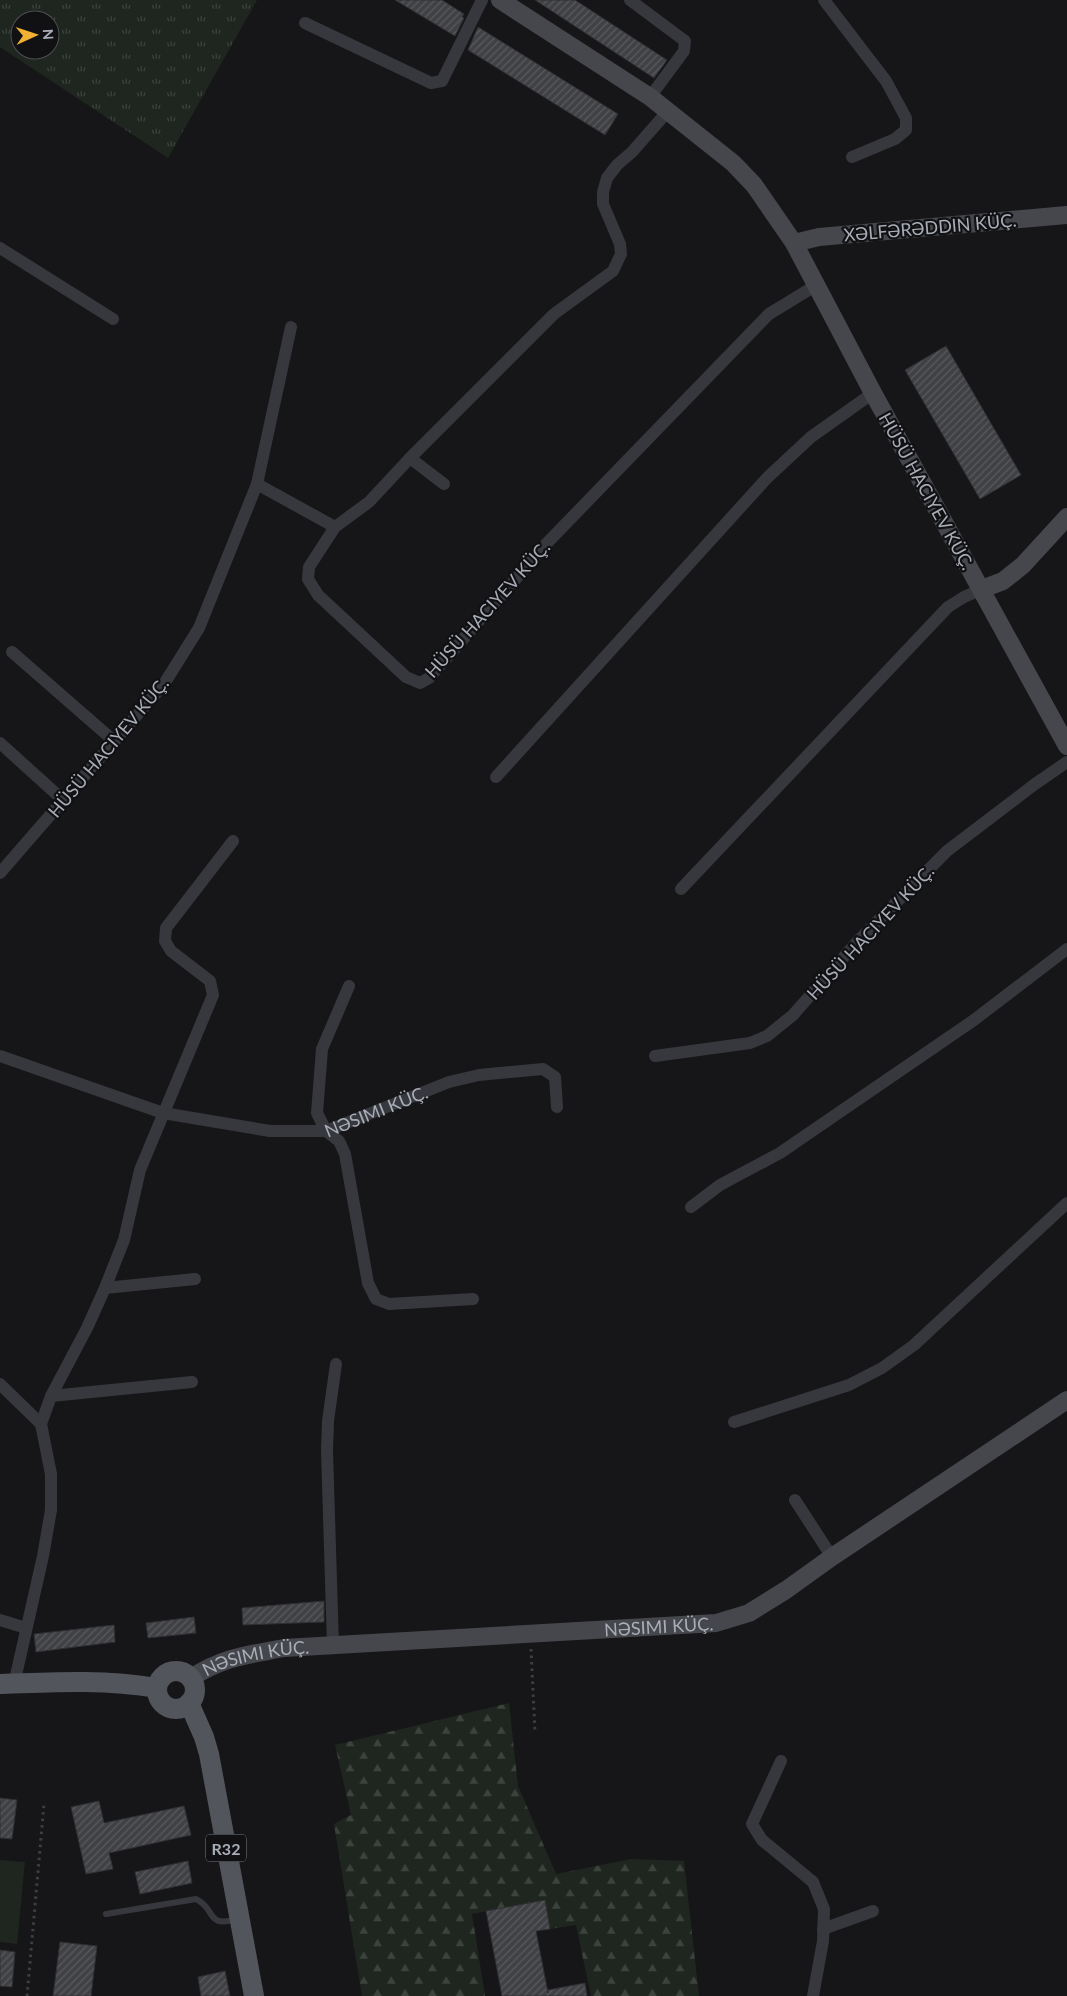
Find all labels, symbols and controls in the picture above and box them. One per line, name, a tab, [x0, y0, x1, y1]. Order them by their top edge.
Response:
north arrow	[10, 10, 60, 60]
text: N	[40, 28, 57, 40]
street label: XƏLFƏRƏDDIN KÜÇ.	[843, 208, 1017, 246]
street label: HÜSÜ HACIYEV KÜÇ.	[875, 408, 979, 574]
street label: HÜSÜ HACIYEV KÜÇ.	[420, 536, 554, 682]
street label: HÜSÜ HACIYEV KÜÇ.	[43, 672, 173, 822]
street label: HÜSÜ HACIYEV KÜÇ.	[802, 860, 938, 1004]
street label: NƏSIMI KÜÇ.	[321, 1081, 431, 1142]
street label: NƏSIMI KÜÇ.	[604, 1612, 714, 1640]
street label: NƏSIMI KÜÇ.	[198, 1636, 310, 1680]
road number: R32	[206, 1835, 246, 1862]

